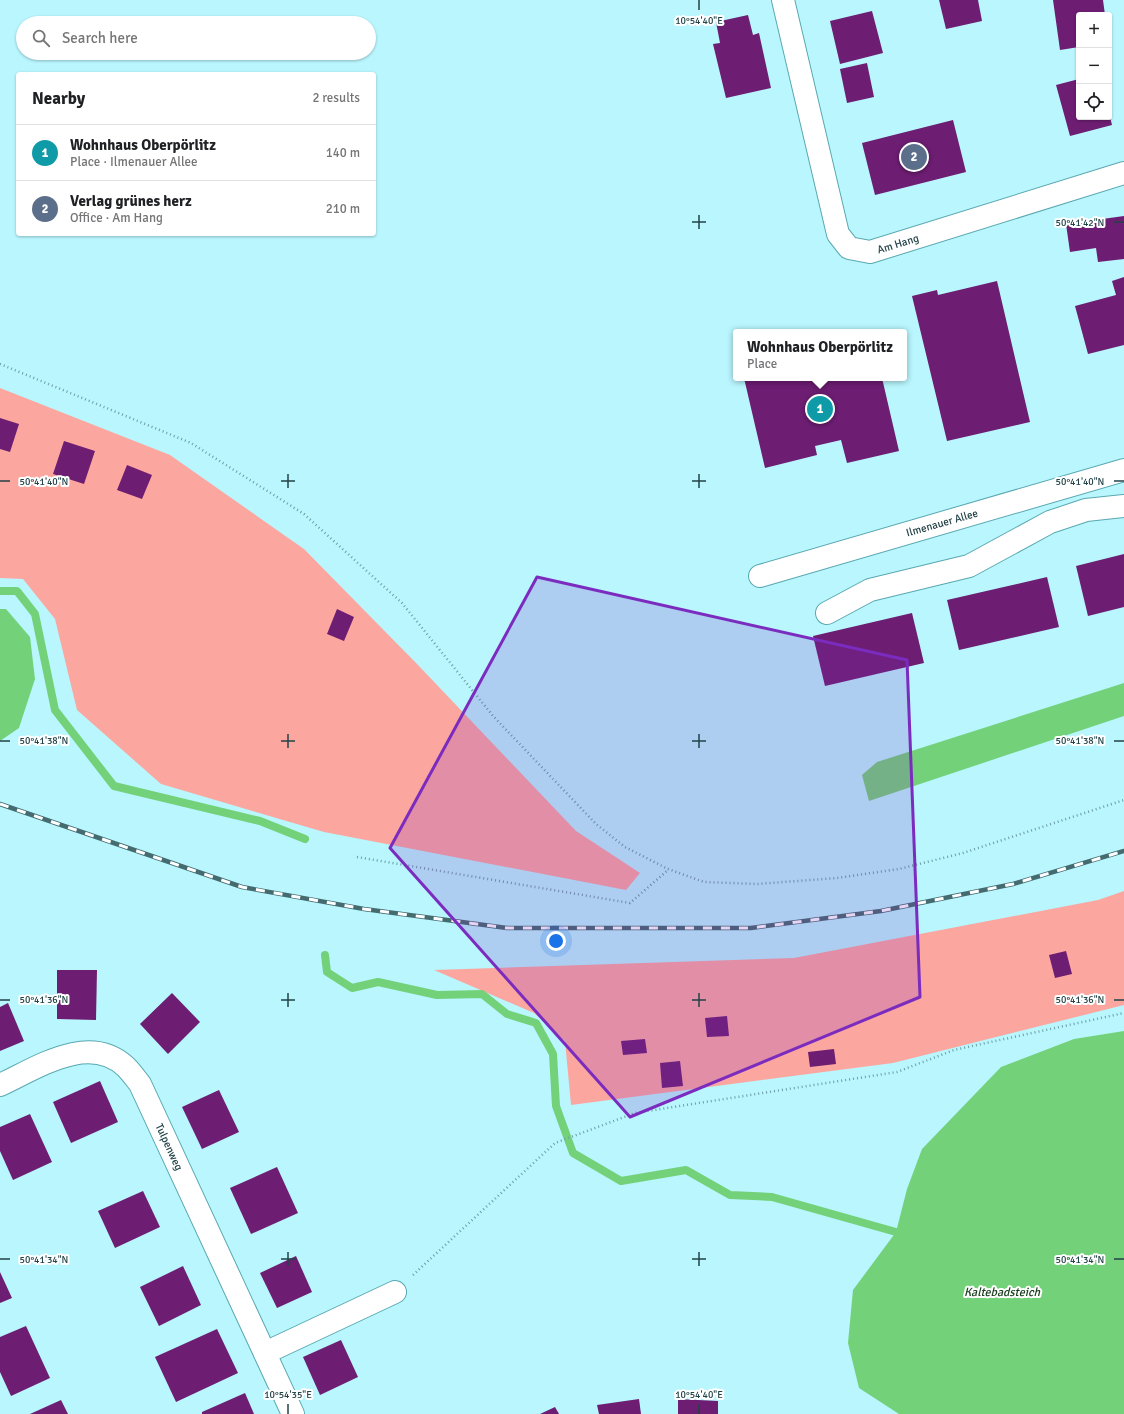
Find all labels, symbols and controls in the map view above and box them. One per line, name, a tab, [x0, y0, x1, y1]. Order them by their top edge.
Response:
map controls	[1076, 12, 1112, 120]
button: +	[1076, 12, 1112, 48]
text: 10°54'40"E	[675, 15, 723, 27]
search box	[16, 16, 376, 60]
icon: search	[30, 27, 52, 49]
text: Search here	[62, 29, 138, 47]
button: −	[1076, 48, 1112, 84]
button: locate	[1076, 84, 1112, 120]
text: Nearby	[32, 88, 85, 109]
text: 2 results	[312, 90, 360, 106]
text: Wohnhaus Oberpörlitz	[70, 136, 216, 154]
pin: 2	[901, 142, 927, 172]
text: 1	[41, 145, 49, 161]
text: 140 m	[326, 145, 360, 161]
text: Place · Ilmenauer Allee	[70, 154, 198, 170]
text: Verlag grünes herz	[70, 192, 192, 210]
text: 2	[41, 201, 49, 217]
text: 210 m	[326, 201, 360, 217]
text: Office · Am Hang	[70, 210, 163, 226]
text: 50°41'42"N	[1056, 217, 1104, 229]
street label: Am Hang	[876, 231, 921, 256]
popup	[733, 329, 907, 381]
text: Wohnhaus Oberpörlitz	[747, 338, 893, 356]
text: Place	[747, 356, 777, 372]
pin: 1	[807, 394, 833, 424]
text: 50°41'40"N	[20, 476, 68, 488]
text: 50°41'40"N	[1056, 476, 1104, 488]
street label: Ilmenauer Allee	[905, 507, 979, 539]
text: 50°41'38"N	[20, 735, 68, 747]
text: 50°41'38"N	[1056, 735, 1104, 747]
your location	[546, 931, 566, 951]
text: 50°41'36"N	[20, 994, 68, 1006]
text: 50°41'36"N	[1056, 994, 1104, 1006]
street label: Tulpenweg	[153, 1122, 186, 1173]
text: 50°41'34"N	[20, 1254, 68, 1266]
text: 50°41'34"N	[1056, 1254, 1104, 1266]
water label: Kaltebadsteich	[964, 1285, 1041, 1300]
text: 10°54'35"E	[264, 1389, 312, 1401]
text: 10°54'40"E	[675, 1389, 723, 1401]

